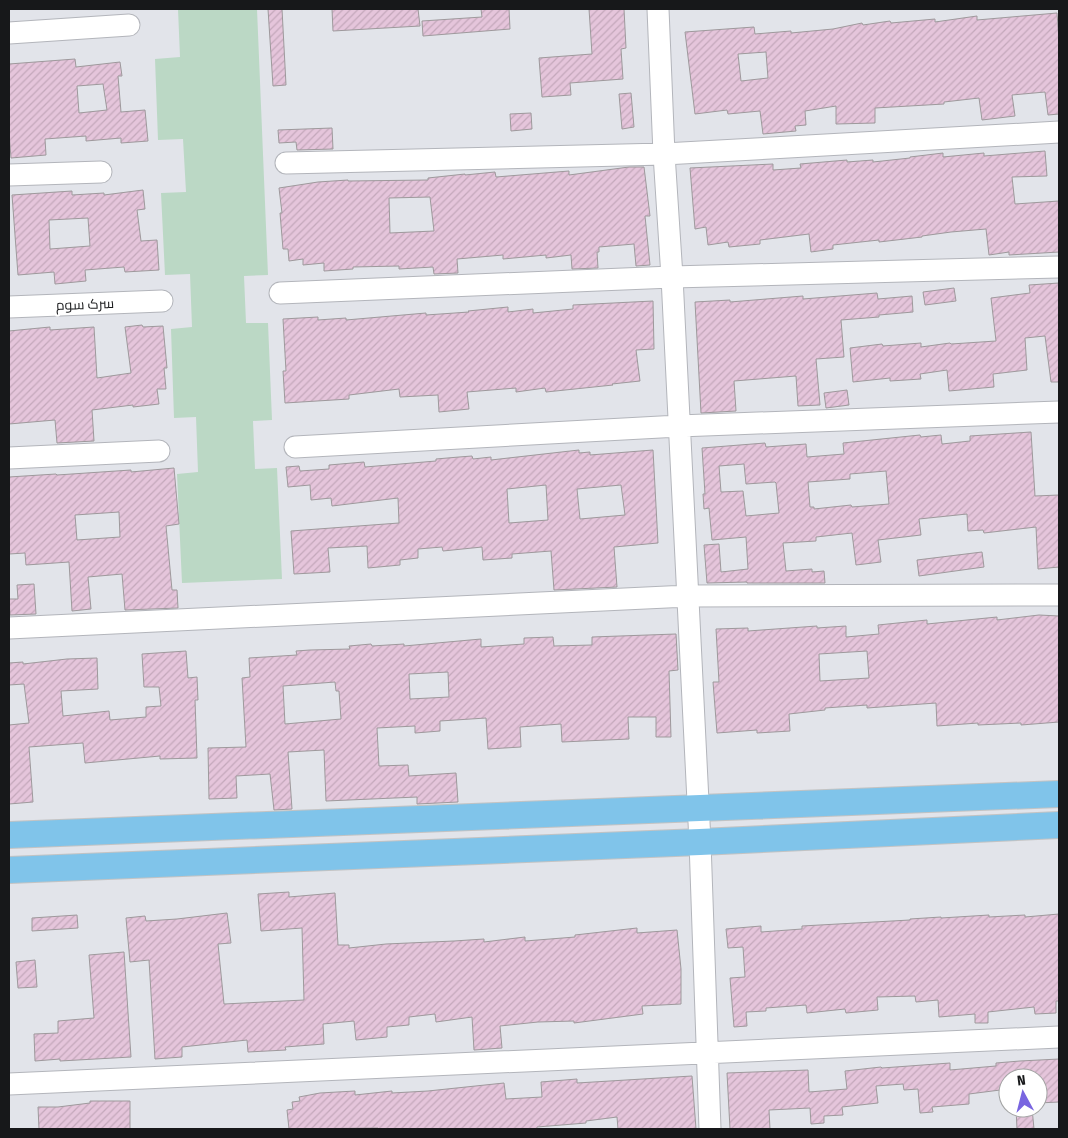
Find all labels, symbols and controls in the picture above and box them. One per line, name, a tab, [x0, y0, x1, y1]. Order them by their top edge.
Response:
street label: سرک سوم	[56, 295, 114, 315]
north arrow	[998, 1068, 1048, 1118]
text: N	[1016, 1072, 1027, 1090]

